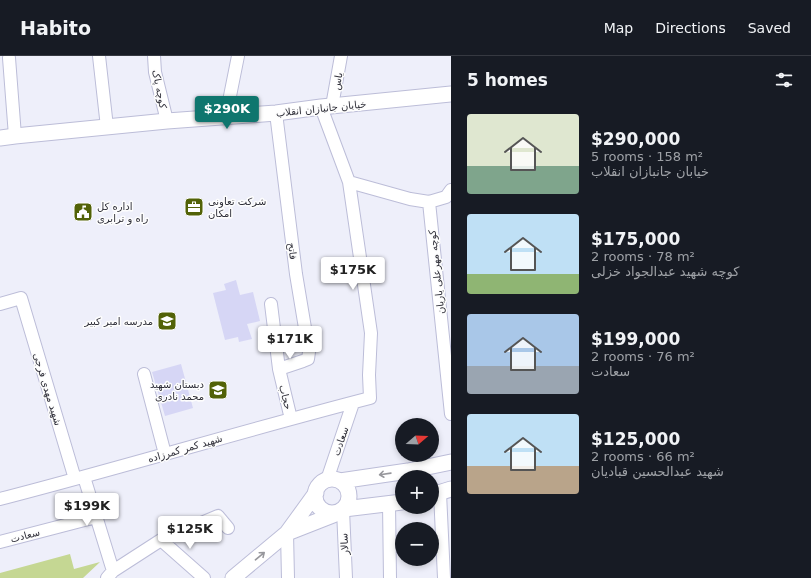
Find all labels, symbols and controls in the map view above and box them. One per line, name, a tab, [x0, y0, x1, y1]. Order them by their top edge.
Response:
text: Habito	[20, 17, 91, 39]
text: Map	[604, 20, 633, 36]
text: Directions	[655, 20, 726, 36]
text: Saved	[748, 20, 791, 36]
street label: کوچه پاک	[149, 69, 169, 110]
icon: filters	[773, 69, 795, 91]
text: 5 homes	[467, 70, 548, 90]
street label: یاس	[330, 71, 345, 91]
pin: $290K	[199, 96, 255, 130]
street label: خیابان جانبازان انقلاب	[275, 98, 367, 119]
text: $290K	[204, 101, 250, 116]
text: $290,000	[591, 129, 680, 149]
icon: home	[499, 130, 547, 178]
text: 5 rooms · 158 m²	[591, 149, 703, 164]
text: خیابان جانبازان انقلاب	[591, 164, 709, 179]
office icon: شرکت تعاونی امکان	[183, 196, 205, 218]
place label: شرکت تعاونی امکان	[208, 196, 266, 219]
public building icon: اداره کل راه و ترابری	[72, 201, 94, 223]
place label: اداره کل راه و ترابری	[97, 201, 148, 225]
street label: کوچه مهرعلی یاریان	[427, 229, 447, 315]
text: $175,000	[591, 229, 680, 249]
icon: home	[499, 230, 547, 278]
street label: فاتح	[285, 242, 299, 261]
text: 2 rooms · 78 m²	[591, 249, 695, 264]
pin: $175K	[325, 257, 381, 291]
text: $175K	[330, 262, 376, 277]
text: کوچه شهید عبدالجواد خزلی	[591, 264, 740, 279]
school or university icon: مدرسه امیر کبیر	[156, 310, 178, 332]
place label: مدرسه امیر کبیر	[83, 316, 153, 327]
pin: $171K	[262, 326, 318, 360]
text: $199,000	[591, 329, 680, 349]
icon: home	[499, 330, 547, 378]
text: $171K	[267, 331, 313, 346]
text: 2 rooms · 76 m²	[591, 349, 695, 364]
street label: شهید مهدی فرجی	[30, 351, 64, 427]
text: سعادت	[591, 364, 630, 379]
place label: دبستان شهید محمد نادری	[150, 379, 204, 402]
school or university icon: دبستان شهید محمد نادری	[207, 379, 229, 401]
street label: حجاب	[277, 384, 294, 411]
north arrow	[395, 418, 439, 462]
map controls	[395, 418, 439, 566]
street label: سعادت	[330, 425, 351, 457]
text: $125,000	[591, 429, 680, 449]
icon: home	[499, 430, 547, 478]
street label: شهید کمر کمرزاده	[147, 433, 224, 465]
text: 2 rooms · 66 m²	[591, 449, 695, 464]
text: شهید عبدالحسین قبادیان	[591, 464, 724, 479]
button: +	[395, 470, 439, 514]
one-way arrow	[379, 471, 392, 478]
pin: $199K	[59, 493, 115, 527]
text: $199K	[64, 498, 110, 513]
pin: $125K	[162, 516, 218, 550]
text: $125K	[167, 521, 213, 536]
button: −	[395, 522, 439, 566]
street label: سعادت	[9, 526, 41, 545]
street label: سالار	[338, 533, 351, 556]
one-way arrow	[254, 551, 265, 560]

